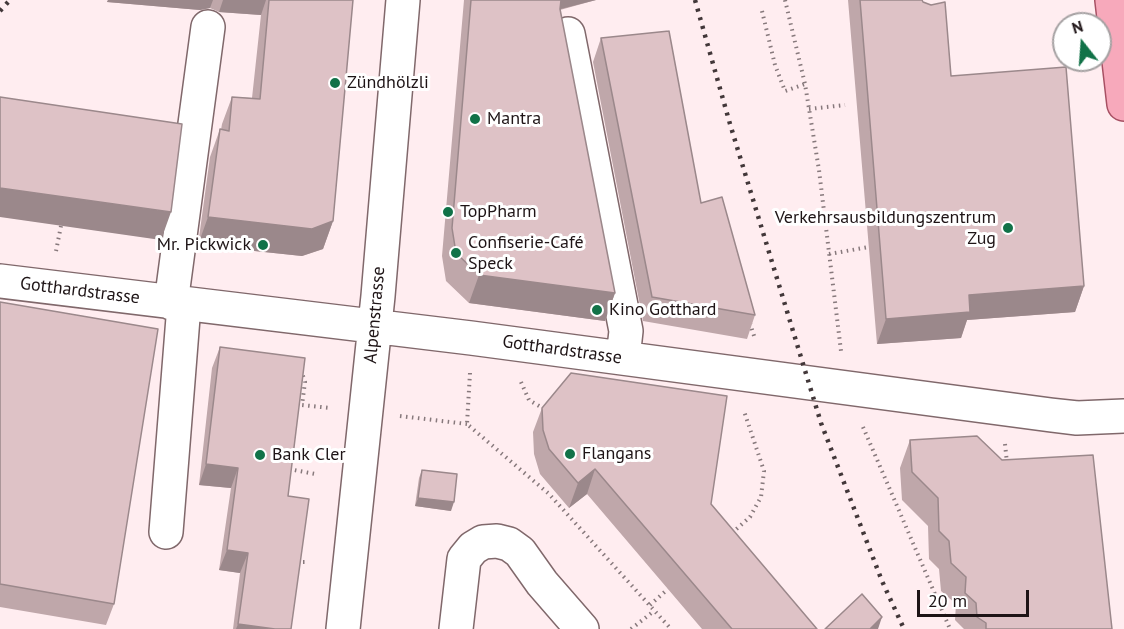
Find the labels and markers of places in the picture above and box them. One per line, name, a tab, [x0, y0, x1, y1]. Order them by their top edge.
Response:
place label: Zündhölzli	[347, 72, 429, 94]
marker: Zündhölzli	[328, 76, 342, 90]
place label: Mantra	[487, 108, 541, 130]
marker: Mantra	[468, 112, 482, 126]
place label: TopPharm	[460, 201, 537, 223]
marker: TopPharm	[441, 205, 455, 219]
place label: Verkehrsausbildungszentrum Zug	[775, 207, 996, 250]
marker: Verkehrsausbildungszentrum Zug	[1001, 221, 1015, 235]
place label: Confiserie-Café Speck	[468, 232, 584, 274]
place label: Mr. Pickwick	[157, 234, 251, 256]
marker: Mr. Pickwick	[256, 238, 270, 252]
marker: Confiserie-Café Speck	[449, 246, 463, 260]
place label: Kino Gotthard	[609, 299, 717, 321]
marker: Kino Gotthard	[590, 303, 604, 317]
place label: Flangans	[582, 443, 651, 465]
place label: Bank Cler	[272, 444, 346, 466]
marker: Flangans	[563, 447, 577, 461]
marker: Bank Cler	[253, 448, 267, 462]

